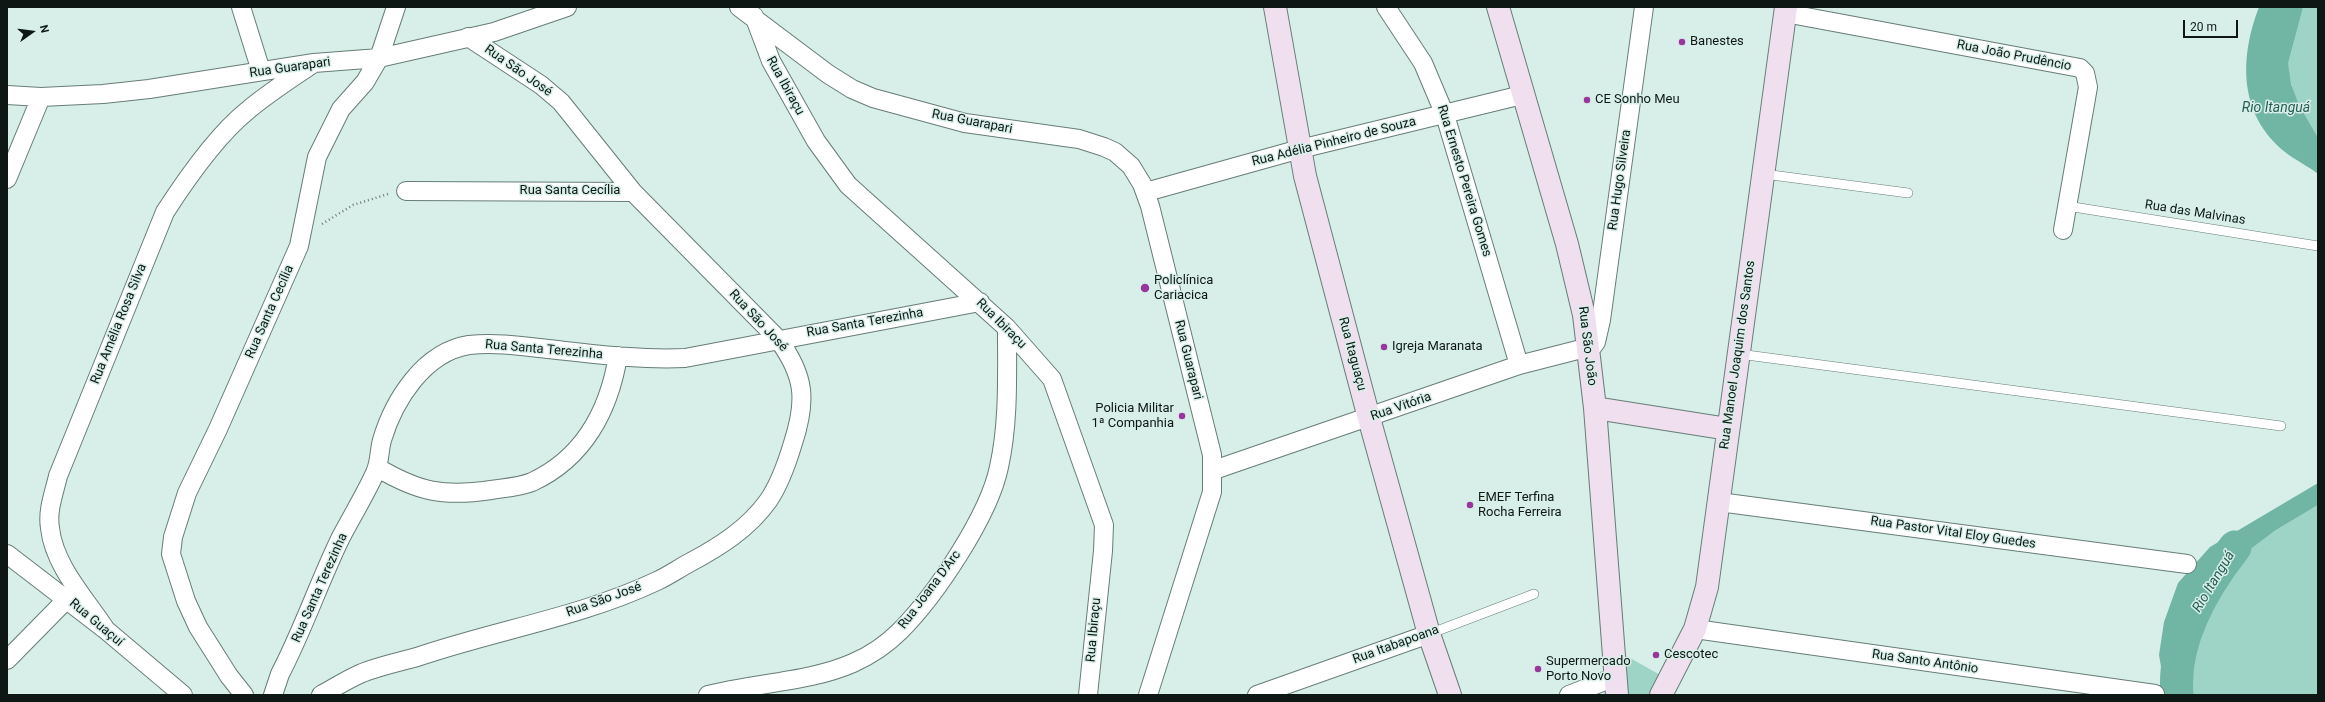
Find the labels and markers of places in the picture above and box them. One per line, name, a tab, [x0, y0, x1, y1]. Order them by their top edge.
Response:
place label: Banestes	[1690, 34, 1744, 50]
marker: Banestes	[1677, 37, 1687, 47]
place label: CE Sonho Meu	[1595, 92, 1680, 108]
marker: CE Sonho Meu	[1582, 95, 1592, 105]
place label: Policlínica Cariacica	[1154, 273, 1213, 304]
marker: Policlínica Cariacica	[1139, 282, 1151, 294]
place label: Igreja Maranata	[1392, 339, 1483, 355]
marker: Igreja Maranata	[1379, 342, 1389, 352]
place label: Policia Militar 1ª Companhia	[1091, 401, 1174, 432]
marker: Policia Militar 1ª Companhia	[1177, 411, 1187, 421]
place label: EMEF Terfina Rocha Ferreira	[1478, 490, 1562, 521]
marker: EMEF Terfina Rocha Ferreira	[1465, 500, 1475, 510]
place label: Cescotec	[1664, 647, 1718, 663]
marker: Cescotec	[1651, 650, 1661, 660]
place label: Supermercado Porto Novo	[1546, 654, 1631, 685]
marker: Supermercado Porto Novo	[1533, 664, 1543, 674]

